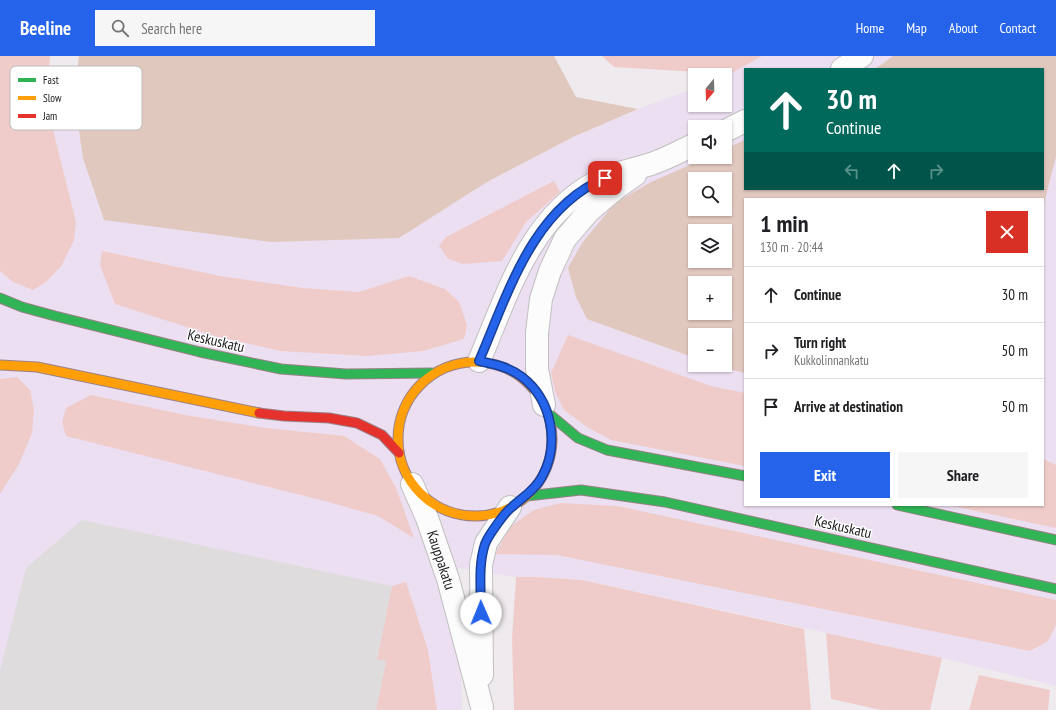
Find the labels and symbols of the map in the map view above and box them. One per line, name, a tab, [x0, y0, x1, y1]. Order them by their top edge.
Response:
legend	[10, 66, 142, 130]
north arrow	[688, 68, 732, 112]
text: Fast	[43, 73, 59, 87]
text: Slow	[43, 91, 62, 105]
text: Jam	[42, 109, 57, 123]
pin	[588, 161, 622, 195]
street label: Keskuskatu	[186, 325, 246, 356]
street label: Keskuskatu	[813, 511, 873, 542]
street label: Kauppakatu	[423, 528, 460, 592]
position arrow	[460, 592, 502, 634]

